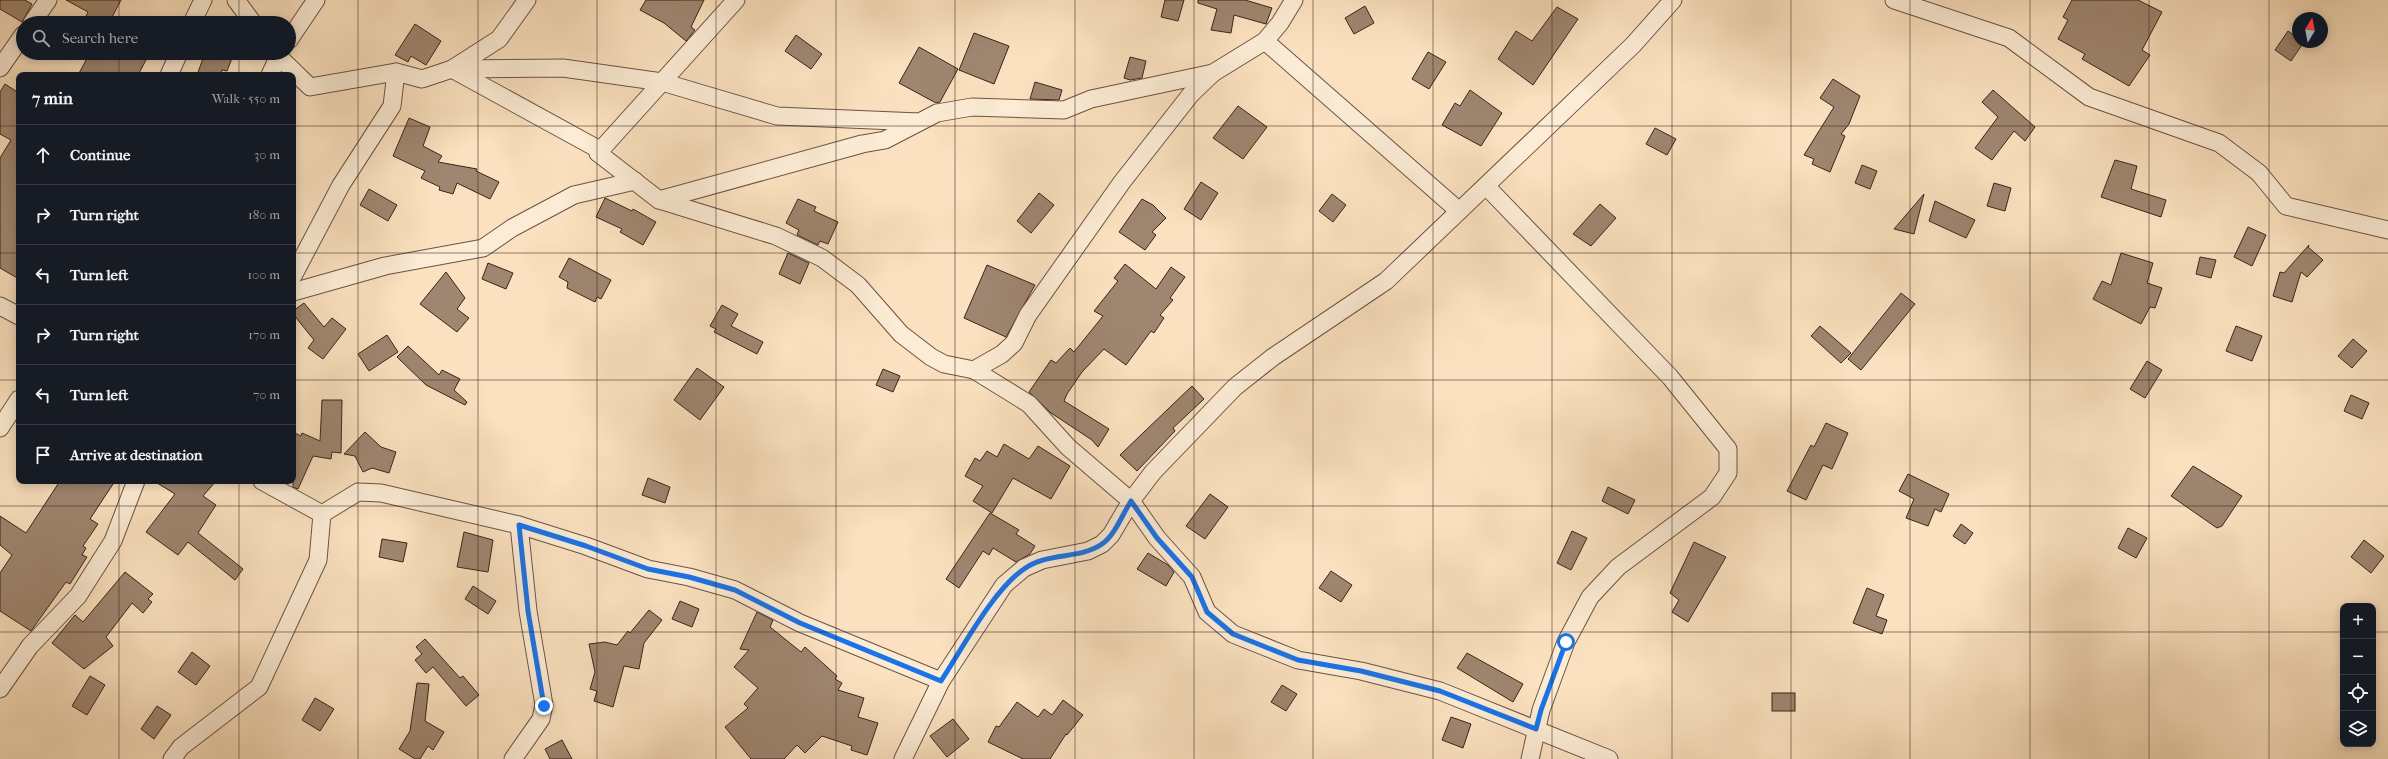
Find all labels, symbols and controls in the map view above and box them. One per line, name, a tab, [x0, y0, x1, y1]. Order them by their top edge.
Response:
north arrow	[2292, 12, 2328, 48]
search box	[16, 16, 296, 60]
icon: search	[30, 27, 52, 49]
text: Search here	[62, 29, 138, 47]
text: 7 min	[32, 88, 73, 108]
text: Walk · 550 m	[212, 91, 280, 106]
icon: ahead	[32, 144, 54, 166]
text: Continue	[70, 146, 130, 164]
text: 30 m	[254, 147, 280, 162]
icon: right	[32, 204, 54, 226]
text: Turn right	[70, 206, 139, 224]
text: 180 m	[248, 207, 280, 222]
icon: left	[32, 264, 54, 286]
text: Turn left	[70, 266, 128, 284]
text: 100 m	[247, 267, 280, 282]
icon: right	[32, 324, 54, 346]
text: Turn right	[70, 326, 139, 344]
text: 170 m	[248, 327, 280, 342]
icon: left	[32, 384, 54, 406]
text: Turn left	[70, 386, 128, 404]
text: 70 m	[253, 387, 280, 402]
icon: arrive	[32, 444, 54, 466]
text: Arrive at destination	[70, 446, 202, 464]
map controls	[2340, 603, 2376, 747]
button: +	[2340, 603, 2376, 639]
route start	[1557, 633, 1575, 651]
button: −	[2340, 639, 2376, 675]
button: locate	[2340, 675, 2376, 711]
route end	[535, 697, 553, 715]
button: layers	[2340, 711, 2376, 747]

